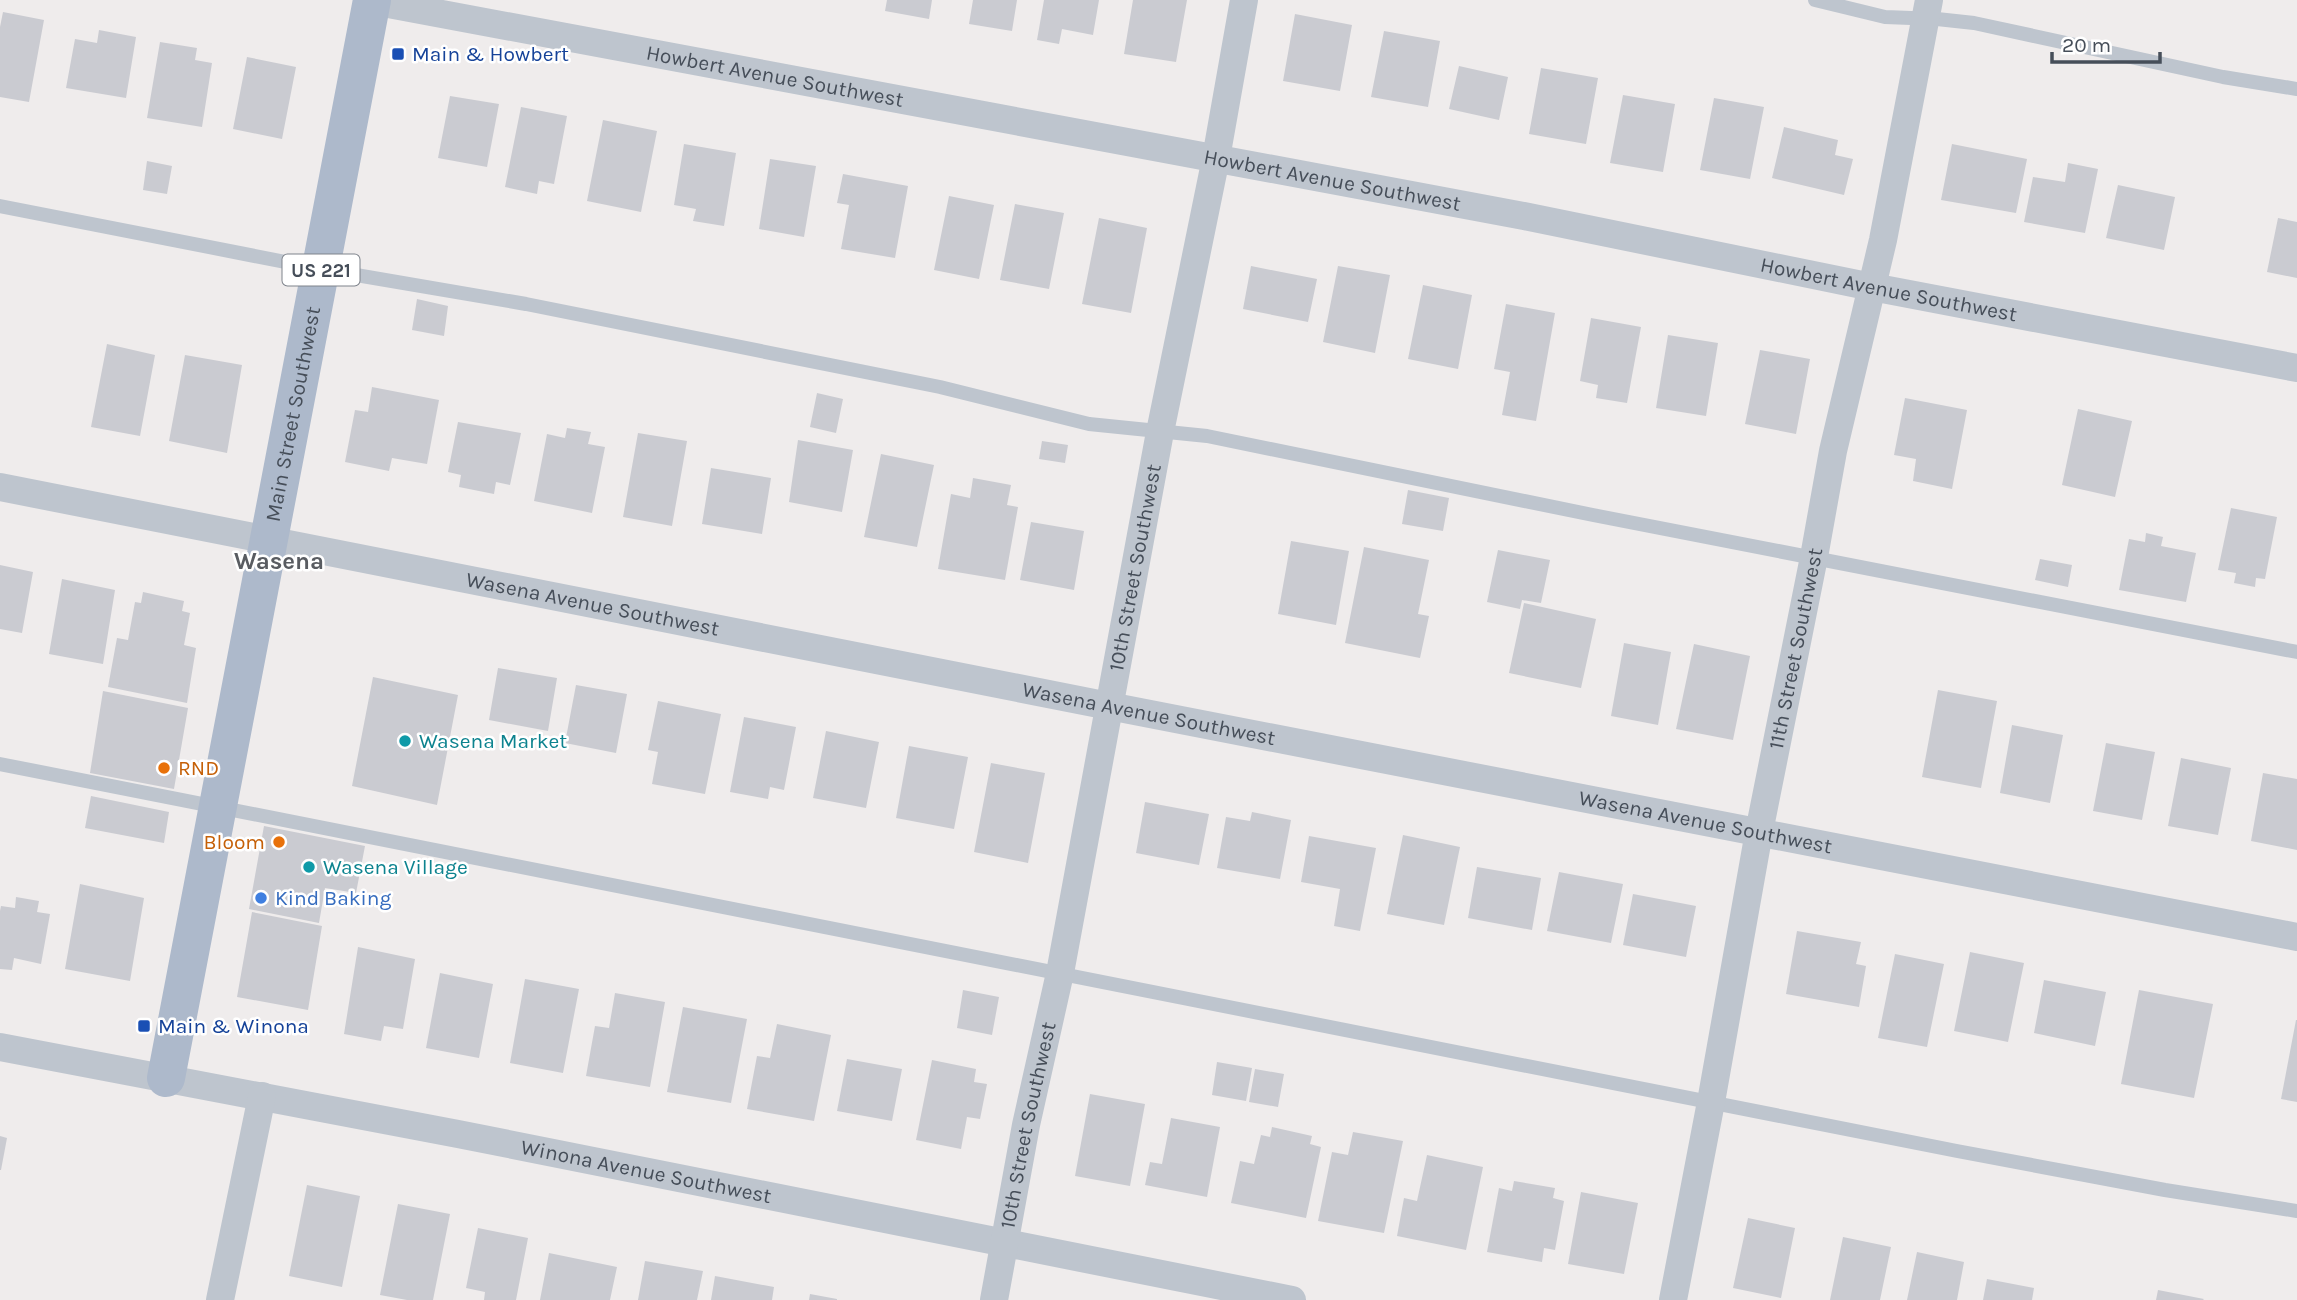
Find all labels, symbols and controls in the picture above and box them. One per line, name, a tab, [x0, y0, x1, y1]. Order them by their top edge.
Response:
scale bar	[2052, 21, 2160, 65]
text: 20 m	[2062, 33, 2111, 57]
street label: Howbert Avenue Southwest	[644, 40, 906, 112]
place label: Main & Howbert	[412, 42, 569, 66]
marker: Main & Howbert	[390, 46, 406, 62]
street label: Howbert Avenue Southwest	[1202, 144, 1463, 216]
street label: Howbert Avenue Southwest	[1758, 253, 2019, 326]
road number: US 221	[282, 254, 360, 286]
street label: Main Street Southwest	[261, 304, 325, 524]
street label: 10th Street Southwest	[1104, 462, 1166, 673]
street label: 11th Street Southwest	[1764, 546, 1827, 751]
district label: Wasena	[234, 547, 324, 575]
street label: Wasena Avenue Southwest	[464, 567, 721, 641]
street label: Wasena Avenue Southwest	[1020, 677, 1278, 750]
place label: Wasena Market	[419, 729, 567, 753]
marker: Wasena Market	[397, 733, 413, 749]
place label: RND	[178, 756, 219, 780]
marker: RND	[156, 760, 172, 776]
street label: Wasena Avenue Southwest	[1577, 786, 1834, 858]
place label: Bloom	[203, 830, 265, 854]
marker: Bloom	[271, 834, 287, 850]
place label: Wasena Village	[323, 855, 468, 879]
marker: Wasena Village	[301, 859, 317, 875]
place label: Kind Baking	[275, 886, 391, 910]
marker: Kind Baking	[253, 890, 269, 906]
place label: Main & Winona	[158, 1014, 309, 1038]
marker: Main & Winona	[136, 1018, 152, 1034]
street label: 10th Street Southwest	[995, 1020, 1061, 1230]
street label: Winona Avenue Southwest	[519, 1135, 774, 1208]

